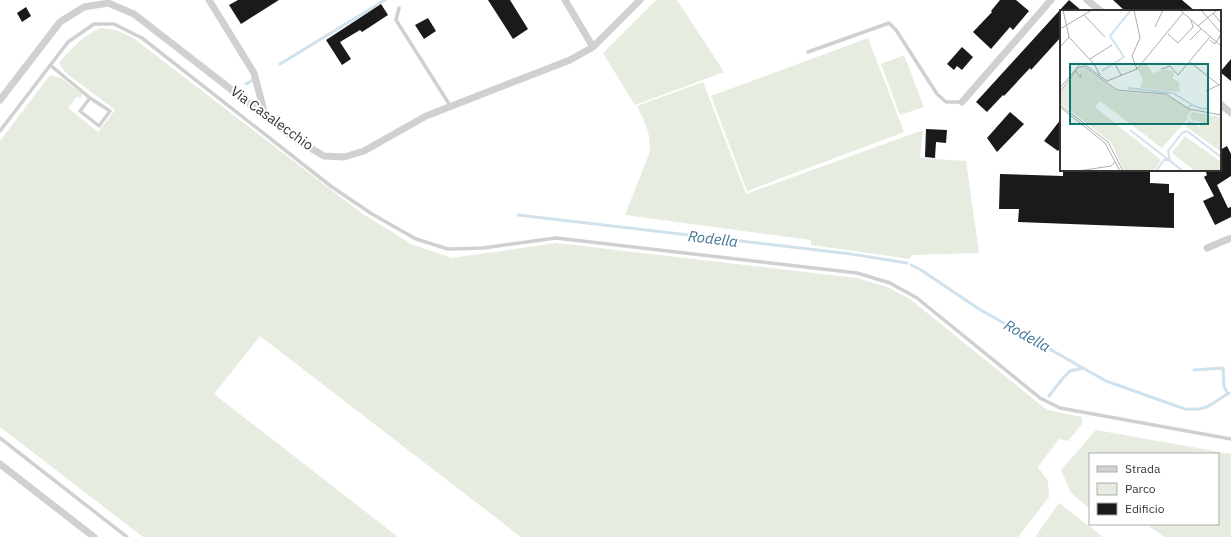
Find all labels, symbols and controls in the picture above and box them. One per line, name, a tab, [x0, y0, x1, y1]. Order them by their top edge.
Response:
inset map	[1060, 10, 1221, 171]
street label: Via Casalecchio	[227, 82, 317, 154]
water label: Rodella	[687, 226, 739, 251]
water label: Rodella	[1001, 315, 1054, 356]
legend	[1089, 453, 1219, 525]
text: Strada	[1125, 461, 1161, 476]
text: Parco	[1125, 481, 1156, 496]
text: Edificio	[1125, 501, 1165, 516]

